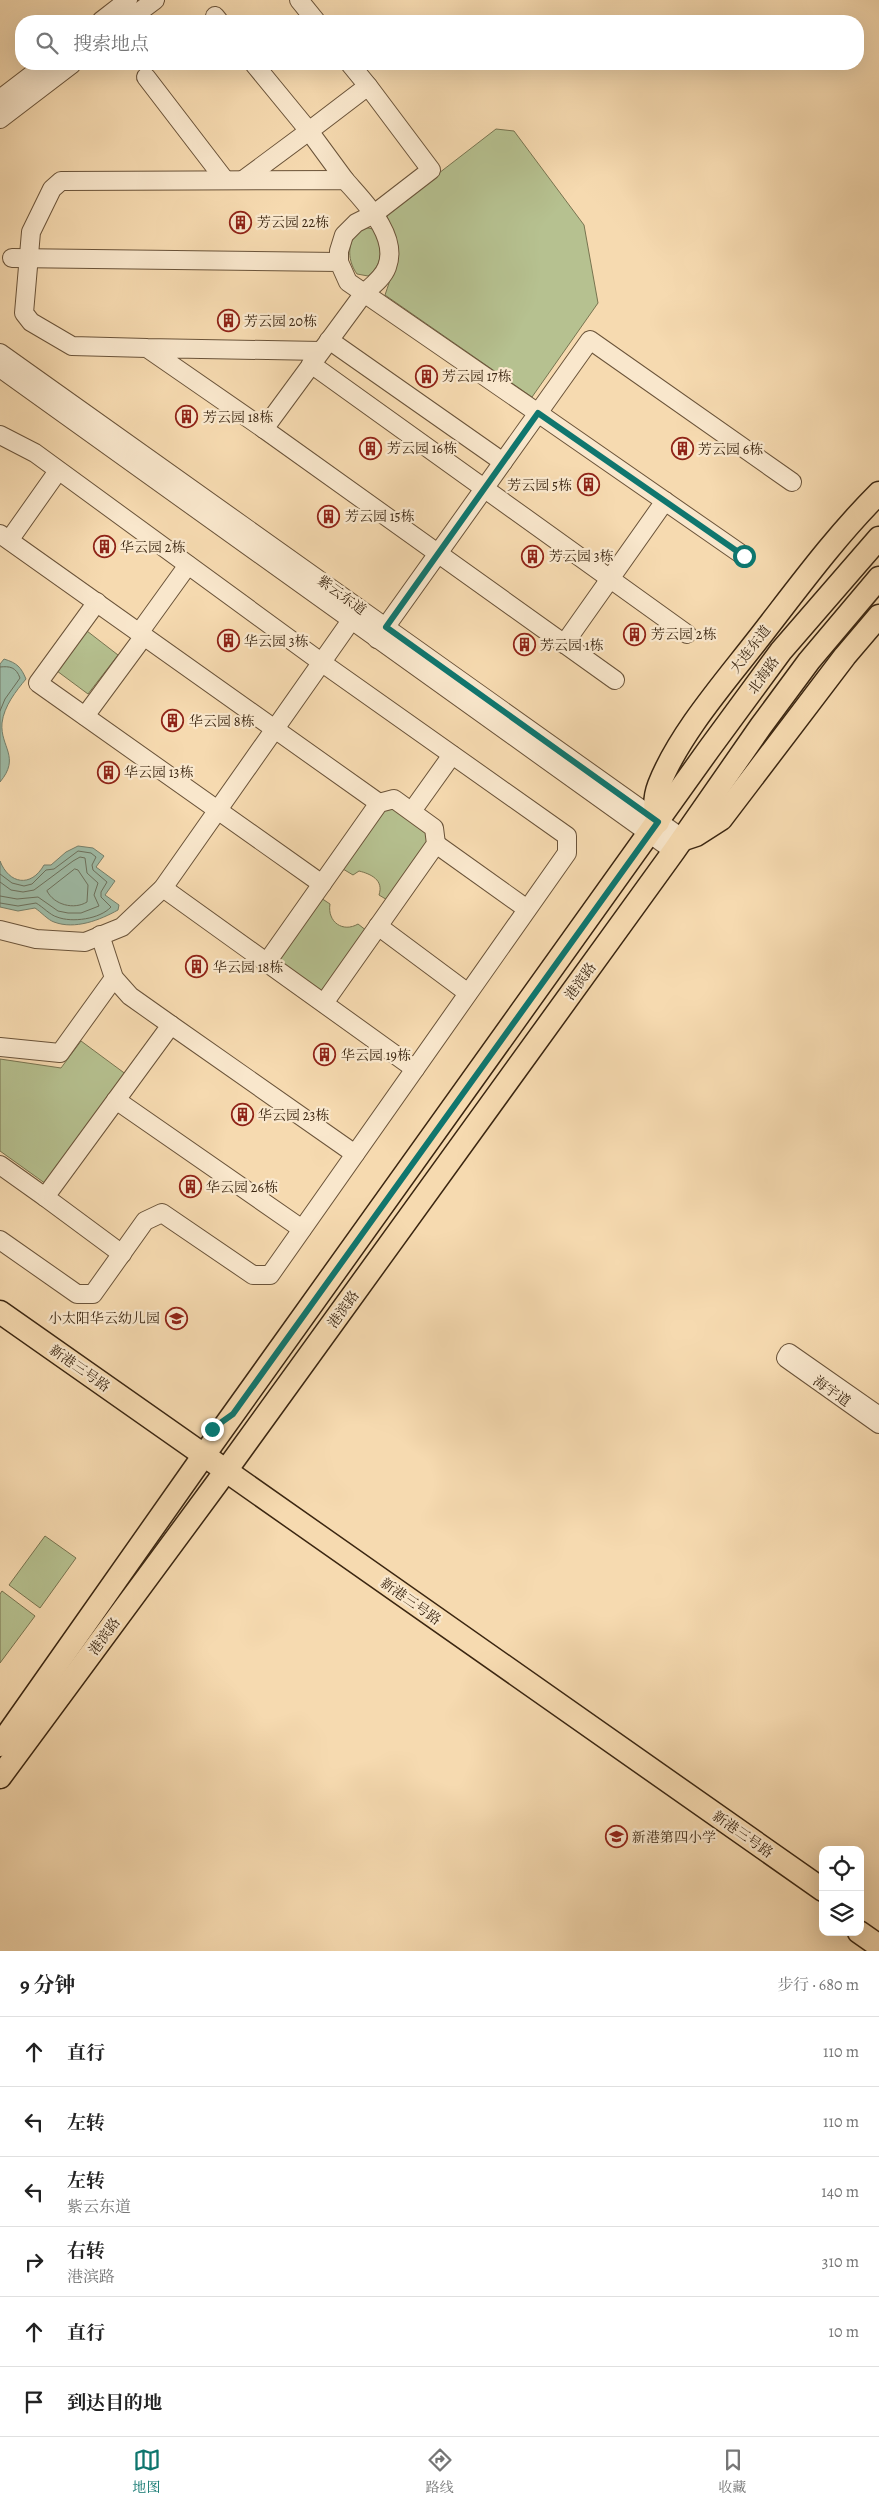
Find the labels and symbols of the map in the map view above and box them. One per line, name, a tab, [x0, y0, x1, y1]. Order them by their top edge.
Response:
building icon: 芳云园 22栋	[229, 210, 253, 234]
place label: 芳云园 22栋	[257, 213, 329, 232]
building icon: 芳云园 20栋	[216, 309, 240, 333]
place label: 芳云园 20栋	[244, 312, 317, 331]
building icon: 芳云园 17栋	[414, 364, 438, 388]
place label: 芳云园 17栋	[442, 367, 511, 386]
building icon: 芳云园 18栋	[175, 405, 199, 429]
place label: 芳云园 18栋	[203, 408, 273, 427]
building icon: 芳云园 16栋	[359, 436, 383, 460]
building icon: 芳云园 6栋	[670, 437, 694, 461]
place label: 芳云园 16栋	[387, 439, 457, 458]
place label: 芳云园 6栋	[698, 440, 763, 459]
building icon: 芳云园 5栋	[576, 473, 600, 497]
place label: 芳云园 5栋	[507, 476, 572, 495]
building icon: 芳云园 15栋	[317, 504, 341, 528]
place label: 芳云园 15栋	[345, 507, 415, 526]
building icon: 华云园 2栋	[92, 535, 116, 559]
place label: 华云园 2栋	[120, 538, 185, 557]
building icon: 芳云园 3栋	[521, 544, 545, 568]
route start	[733, 545, 756, 568]
place label: 芳云园 3栋	[549, 547, 614, 566]
street label: 紫云东道	[313, 571, 370, 620]
street label: 大连东道	[726, 621, 775, 677]
building icon: 芳云园 2栋	[623, 622, 647, 646]
place label: 芳云园 2栋	[651, 625, 716, 644]
building icon: 华云园 3栋	[216, 629, 240, 653]
place label: 华云园 3栋	[244, 632, 309, 651]
building icon: 芳云园 1栋	[512, 633, 536, 657]
place label: 芳云园 1栋	[540, 636, 604, 655]
street label: 北海路	[743, 653, 783, 698]
building icon: 华云园 8栋	[161, 709, 185, 733]
place label: 华云园 8栋	[189, 712, 255, 731]
building icon: 华云园 13栋	[96, 760, 120, 784]
place label: 华云园 13栋	[124, 763, 193, 782]
building icon: 华云园 18栋	[185, 955, 209, 979]
place label: 华云园 18栋	[213, 958, 283, 977]
street label: 港滨路	[560, 959, 600, 1004]
building icon: 华云园 19栋	[313, 1043, 337, 1067]
place label: 华云园 19栋	[341, 1046, 411, 1065]
building icon: 华云园 23栋	[230, 1103, 254, 1127]
place label: 华云园 23栋	[258, 1106, 329, 1125]
building icon: 华云园 26栋	[178, 1175, 202, 1199]
place label: 华云园 26栋	[206, 1178, 278, 1197]
street label: 港滨路	[323, 1287, 363, 1332]
school or university icon: 小太阳华云幼儿园	[164, 1306, 188, 1330]
place label: 小太阳华云幼儿园	[48, 1309, 160, 1328]
street label: 新港三号路	[46, 1341, 114, 1396]
street label: 海宇道	[809, 1372, 854, 1411]
route end	[201, 1418, 224, 1441]
street label: 新港三号路	[377, 1574, 445, 1629]
street label: 港滨路	[84, 1614, 124, 1659]
street label: 新港三号路	[709, 1807, 777, 1862]
school or university icon: 新港第四小学	[604, 1825, 628, 1849]
place label: 新港第四小学	[632, 1828, 716, 1847]

